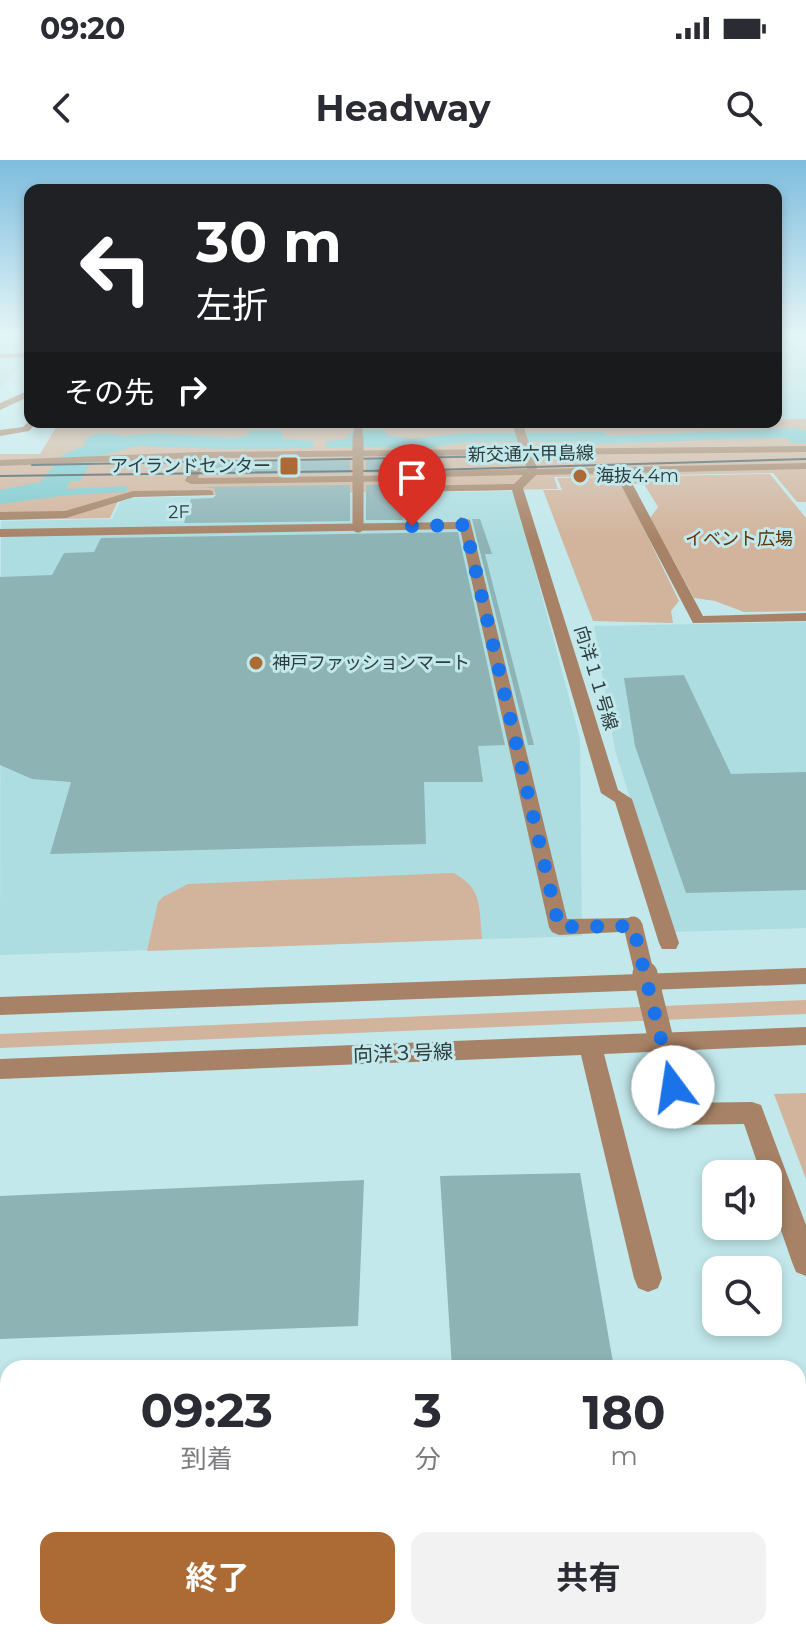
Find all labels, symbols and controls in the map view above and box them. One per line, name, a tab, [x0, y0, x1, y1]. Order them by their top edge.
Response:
text: 09:20	[40, 10, 125, 47]
icon: back	[40, 86, 84, 130]
text: Headway	[316, 86, 490, 130]
icon: search	[722, 86, 766, 130]
text: 30 m	[196, 208, 342, 276]
icon: left	[64, 216, 168, 320]
text: 左折	[196, 283, 268, 327]
icon: right	[170, 368, 214, 412]
text: その先	[64, 374, 154, 411]
street label: 新交通六甲島線	[468, 442, 594, 466]
pin	[378, 444, 446, 526]
place label: アイランドセンター	[110, 455, 271, 477]
marker: アイランドセンター	[278, 455, 300, 477]
icon: arrive	[390, 456, 434, 500]
place label: 海抜4.4m	[596, 465, 679, 487]
marker: 海抜4.4m	[571, 467, 589, 485]
street label: 2F	[168, 501, 190, 523]
park label: イベント広場	[685, 528, 793, 550]
street label: 向洋１１号線	[570, 623, 622, 733]
place label: 神戸ファッションマート	[272, 652, 470, 674]
marker: 神戸ファッションマート	[247, 654, 265, 672]
street label: 向洋３号線	[353, 1039, 453, 1067]
position arrow	[631, 1045, 715, 1129]
map controls	[702, 1160, 782, 1336]
button: sound	[702, 1160, 782, 1240]
button: search	[702, 1256, 782, 1336]
text: 09:23	[141, 1381, 273, 1439]
text: 3	[413, 1381, 442, 1439]
text: 180	[582, 1383, 666, 1441]
text: m	[610, 1440, 638, 1472]
text: 到着	[181, 1443, 233, 1475]
text: 分	[415, 1443, 441, 1475]
button: 終了	[40, 1532, 395, 1624]
button: 共有	[411, 1532, 766, 1624]

